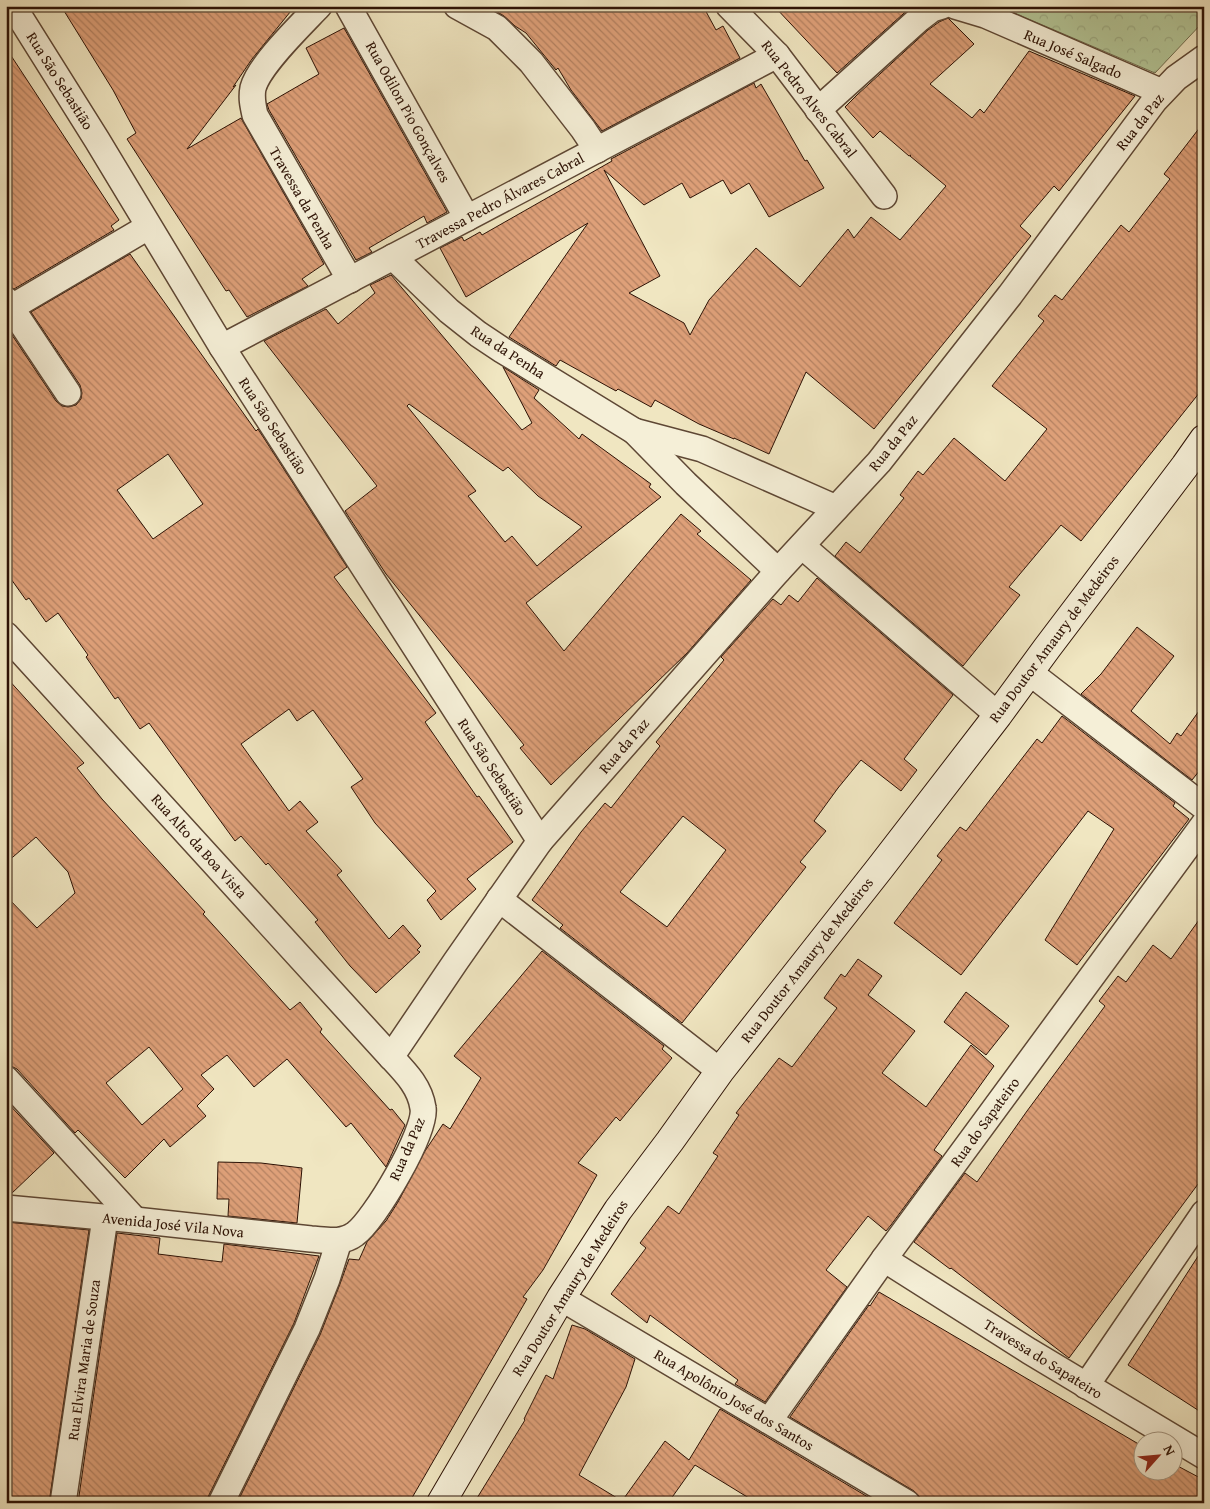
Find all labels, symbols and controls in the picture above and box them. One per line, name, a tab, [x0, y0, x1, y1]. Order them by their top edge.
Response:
street label: Rua José Salgado	[1021, 23, 1126, 84]
street label: Rua São Sebastião	[22, 28, 99, 134]
street label: Rua Pedro Alves Cabral	[757, 35, 862, 162]
street label: Rua Odilon Pio Gonçalves	[361, 37, 456, 186]
street label: Rua da Paz	[1111, 88, 1169, 155]
street label: Travessa da Penha	[265, 143, 340, 253]
street label: Travessa Pedro Álvares Cabral	[412, 147, 588, 254]
street label: Rua da Penha	[467, 320, 549, 383]
street label: Rua São Sebastião	[234, 373, 313, 479]
street label: Rua da Paz	[863, 410, 922, 475]
street label: Rua Doutor Amaury de Medeiros	[984, 551, 1124, 727]
street label: Rua da Paz	[594, 713, 654, 778]
street label: Rua São Sebastião	[453, 714, 532, 820]
street label: Rua Alto da Boa Vista	[147, 789, 252, 902]
street label: Rua Doutor Amaury de Medeiros	[735, 873, 878, 1047]
street label: Rua do Sapateiro	[945, 1072, 1024, 1171]
street label: Rua da Paz	[383, 1113, 430, 1184]
street label: Rua Doutor Amaury de Medeiros	[506, 1195, 633, 1380]
street label: Avenida José Vila Nova	[101, 1207, 245, 1242]
street label: Rua Elvira Maria de Souza	[62, 1278, 105, 1442]
street label: Travessa do Sapateiro	[980, 1314, 1107, 1404]
street label: Rua Apolônio José dos Santos	[651, 1344, 818, 1456]
north arrow	[1132, 1432, 1182, 1482]
text: N	[1159, 1441, 1181, 1459]

